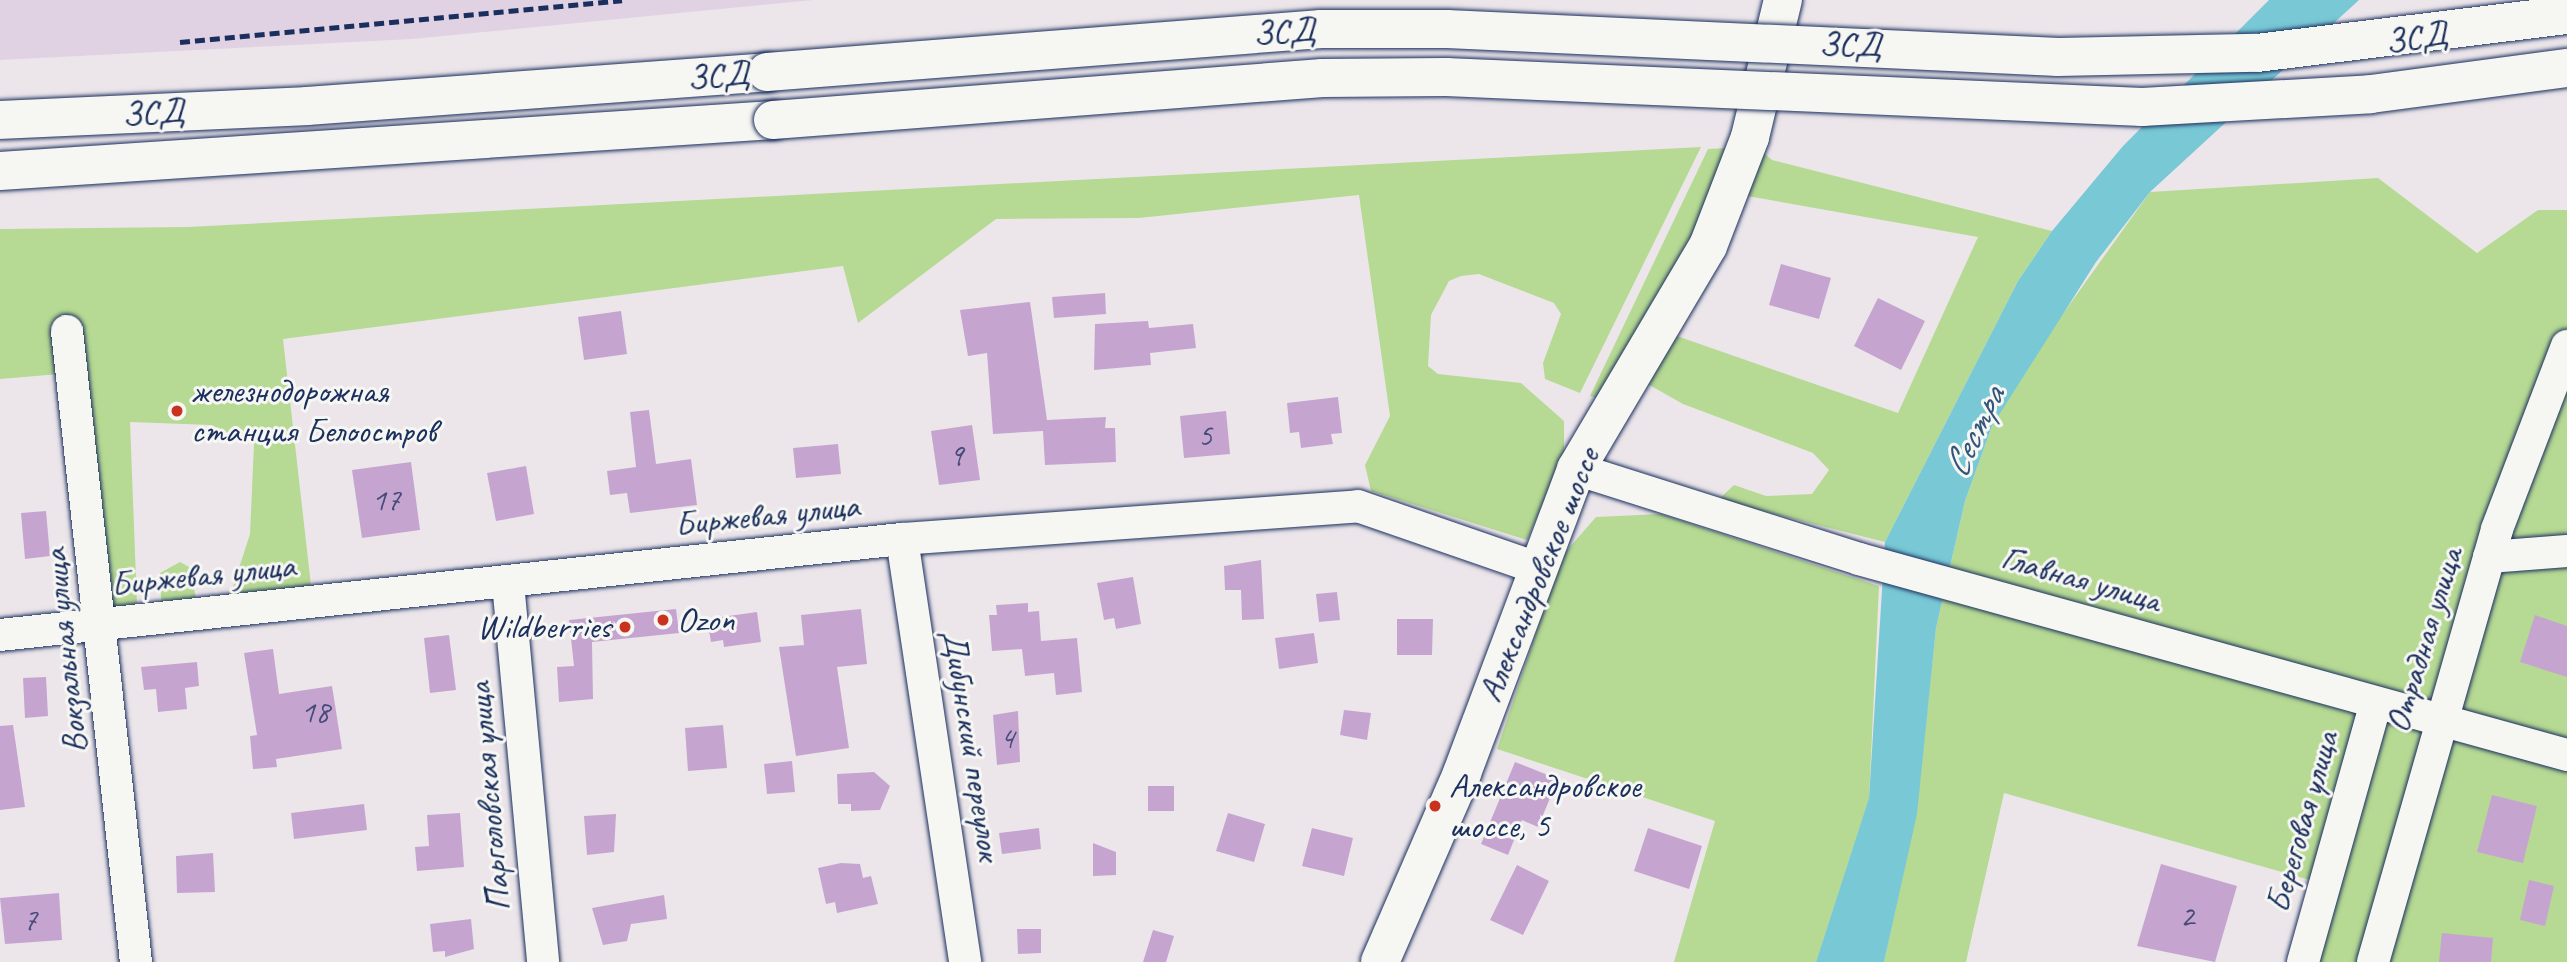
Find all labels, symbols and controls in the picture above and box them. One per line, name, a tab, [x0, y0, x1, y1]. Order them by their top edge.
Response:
street label: ЗСД	[1252, 9, 1316, 55]
street label: ЗСД	[2382, 13, 2450, 63]
street label: ЗСД	[1818, 23, 1882, 67]
street label: ЗСД	[686, 53, 750, 99]
street label: ЗСД	[121, 90, 185, 136]
place label: железнодорожная станция Белоостров	[191, 370, 438, 452]
water label: Сестра	[1933, 380, 2015, 484]
marker: железнодорожная станция Белоостров	[169, 403, 185, 419]
house number: 5	[1198, 416, 1212, 454]
house number: 9	[949, 436, 963, 474]
street label: Александровское шоссе	[1469, 442, 1609, 708]
house number: 17	[372, 481, 400, 519]
street label: Биржевая улица	[672, 484, 862, 546]
street label: Главная улица	[1997, 536, 2165, 622]
street label: Отрадная улица	[2376, 542, 2472, 738]
street label: Биржевая улица	[108, 544, 298, 606]
street label: Вокзальная улица	[33, 546, 97, 756]
place label: Ozon	[677, 599, 735, 641]
place label: Wildberries	[477, 606, 611, 648]
marker: Ozon	[655, 612, 671, 628]
marker: Wildberries	[617, 619, 633, 635]
street label: Дибунский переулок	[933, 627, 1011, 863]
street label: Парголовская улица	[458, 679, 520, 915]
house number: 18	[301, 693, 329, 731]
house number: 4	[1000, 719, 1014, 757]
street label: Береговая улица	[2256, 726, 2348, 918]
place label: Александровское шоссе, 5	[1449, 765, 1641, 847]
marker: Александровское шоссе, 5	[1427, 798, 1443, 814]
house number: 2	[2180, 897, 2194, 935]
house number: 7	[23, 901, 37, 939]

